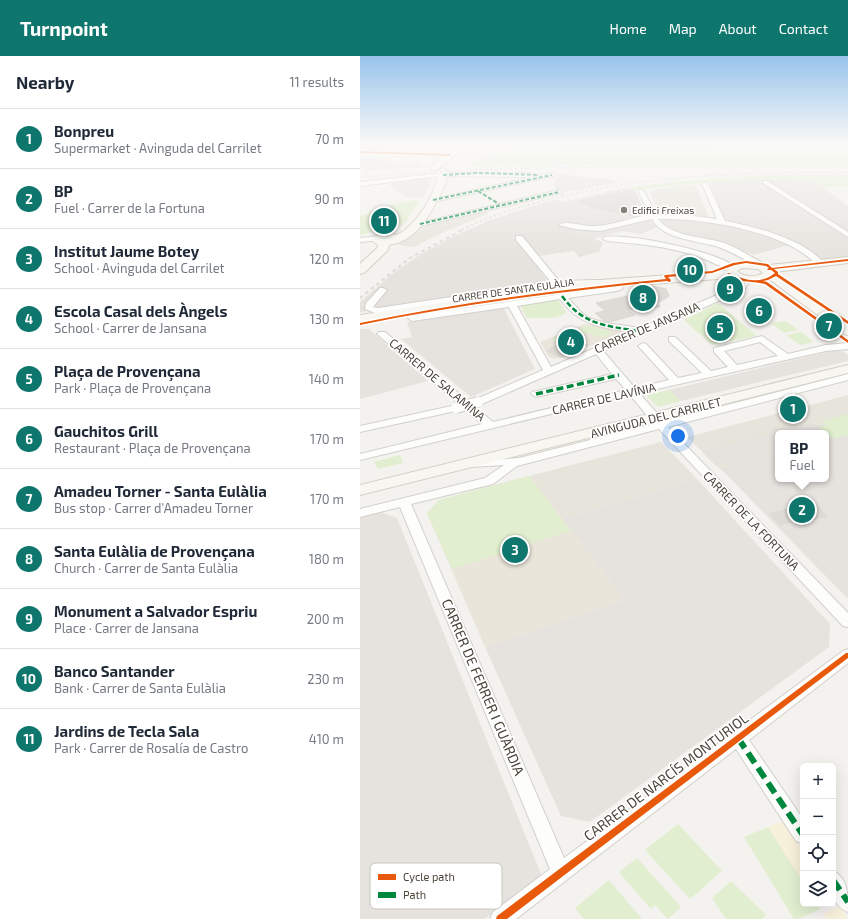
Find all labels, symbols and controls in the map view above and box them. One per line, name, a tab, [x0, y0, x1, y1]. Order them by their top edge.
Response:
text: Turnpoint	[20, 17, 108, 40]
text: Home	[610, 20, 647, 37]
text: Map	[669, 20, 697, 37]
text: About	[719, 20, 757, 37]
text: Contact	[779, 20, 828, 37]
text: Nearby	[16, 72, 74, 92]
text: 11 results	[289, 74, 344, 90]
text: Bonpreu	[54, 122, 114, 140]
text: 1	[26, 131, 32, 147]
text: 70 m	[315, 131, 344, 147]
text: Supermarket · Avinguda del Carrilet	[54, 140, 262, 156]
text: BP	[54, 182, 73, 200]
text: 2	[25, 191, 33, 207]
text: 90 m	[314, 191, 344, 207]
text: Fuel · Carrer de la Fortuna	[54, 200, 205, 216]
place label: Edifici Freixas	[632, 204, 694, 216]
marker: Edifici Freixas	[619, 205, 629, 215]
pin: 11	[371, 206, 397, 236]
text: Institut Jaume Botey	[54, 242, 199, 260]
text: 3	[25, 251, 33, 267]
text: 120 m	[309, 251, 344, 267]
pin: 10	[677, 255, 703, 285]
text: School · Avinguda del Carrilet	[54, 260, 225, 276]
pin: 9	[717, 274, 743, 304]
street label: CARRER DE SANTA EULÀLIA	[451, 275, 575, 304]
pin: 8	[630, 283, 656, 313]
pin: 6	[746, 296, 772, 326]
street label: CARRER DE JANSANA	[592, 298, 702, 356]
text: Escola Casal dels Àngels	[54, 302, 227, 320]
text: 4	[25, 311, 33, 327]
text: 130 m	[309, 311, 344, 327]
pin: 7	[816, 311, 842, 341]
pin: 5	[707, 313, 733, 343]
text: School · Carrer de Jansana	[54, 320, 207, 336]
pin: 4	[558, 327, 584, 357]
street label: CARRER DE SALAMINA	[387, 335, 489, 424]
text: Plaça de Provençana	[54, 362, 201, 380]
text: 5	[25, 371, 33, 387]
text: 140 m	[309, 371, 344, 387]
street label: CARRER DE LAVÍNIA	[551, 379, 658, 417]
text: Park · Plaça de Provençana	[54, 380, 211, 396]
street label: AVINGUDA DEL CARRILET	[589, 394, 723, 440]
pin: 1	[780, 394, 806, 424]
text: Gauchitos Grill	[54, 422, 158, 440]
your location	[668, 426, 688, 446]
popup	[775, 430, 829, 482]
text: 6	[25, 431, 33, 447]
text: 170 m	[310, 431, 344, 447]
text: BP	[789, 439, 808, 457]
text: Restaurant · Plaça de Provençana	[54, 440, 251, 456]
text: Fuel	[789, 457, 815, 473]
street label: CARRER DE LA FORTUNA	[701, 468, 803, 573]
text: Amadeu Torner - Santa Eulàlia	[54, 482, 267, 500]
text: 7	[26, 491, 32, 507]
text: 170 m	[310, 491, 344, 507]
pin: 2	[789, 495, 815, 525]
text: Bus stop · Carrer d'Amadeu Torner	[54, 500, 253, 516]
pin: 3	[502, 535, 528, 565]
text: Santa Eulàlia de Provençana	[54, 542, 255, 560]
text: 8	[25, 551, 33, 567]
text: 180 m	[309, 551, 344, 567]
text: Church · Carrer de Santa Eulàlia	[54, 560, 238, 576]
street label: CARRER DE FERRER I GUÀRDIA	[439, 596, 529, 778]
text: Monument a Salvador Espriu	[54, 602, 257, 620]
text: 9	[25, 611, 33, 627]
text: 200 m	[307, 611, 344, 627]
text: Place · Carrer de Jansana	[54, 620, 199, 636]
text: Banco Santander	[54, 662, 175, 680]
text: 10	[22, 671, 36, 687]
text: 230 m	[307, 671, 344, 687]
text: Bank · Carrer de Santa Eulàlia	[54, 680, 226, 696]
street label: CARRER DE NARCÍS MONTURIOL	[580, 709, 751, 844]
text: Jardins de Tecla Sala	[54, 722, 199, 740]
text: 11	[23, 731, 35, 747]
text: 410 m	[309, 731, 344, 747]
text: Park · Carrer de Rosalía de Castro	[54, 740, 248, 756]
map controls	[800, 763, 836, 907]
button: +	[800, 763, 836, 799]
button: −	[800, 799, 836, 835]
button: locate	[800, 835, 836, 871]
legend	[370, 863, 502, 909]
text: Cycle path	[403, 870, 455, 883]
button: layers	[800, 871, 836, 907]
text: Path	[403, 888, 426, 901]

